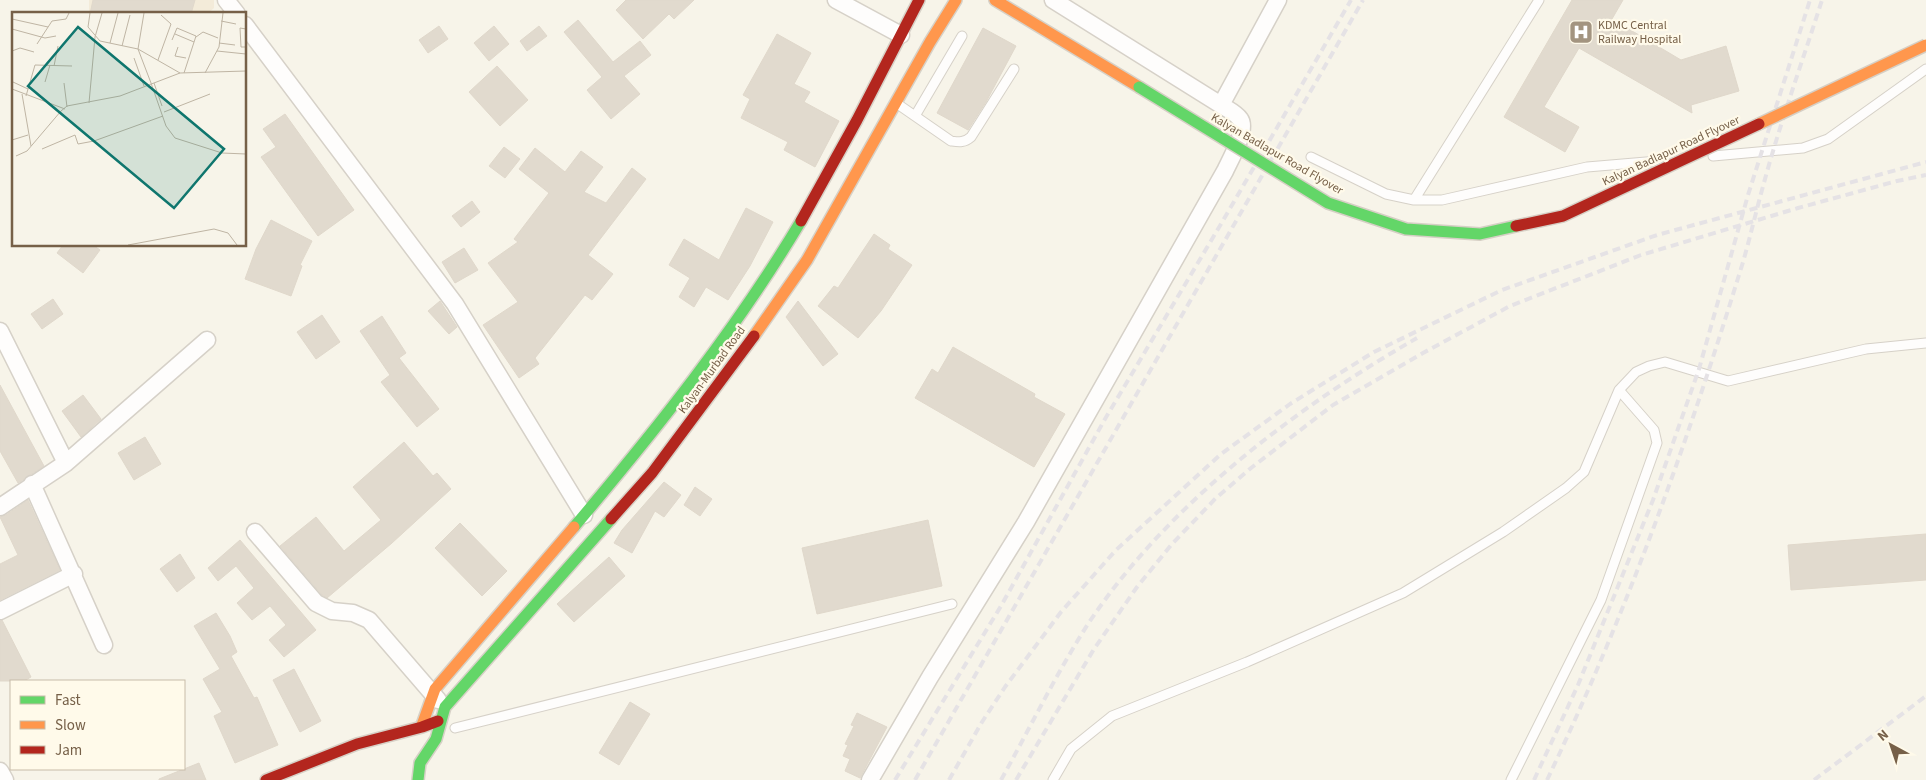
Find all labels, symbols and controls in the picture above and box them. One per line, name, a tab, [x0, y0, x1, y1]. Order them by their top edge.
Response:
inset map	[12, 12, 246, 246]
place label: KDMC Central Railway Hospital	[1598, 17, 1681, 48]
hospital icon: KDMC Central Railway Hospital	[1568, 19, 1594, 45]
street label: Kalyan Badlapur Road Flyover	[1208, 109, 1347, 199]
street label: Kalyan Badlapur Road Flyover	[1599, 111, 1743, 190]
street label: Kalyan-Murbad Road	[674, 323, 750, 417]
legend	[10, 680, 185, 770]
text: Fast	[55, 690, 81, 711]
text: Slow	[55, 715, 86, 736]
north arrow	[1866, 720, 1916, 770]
text: N	[1873, 725, 1893, 746]
text: Jam	[55, 740, 82, 761]

